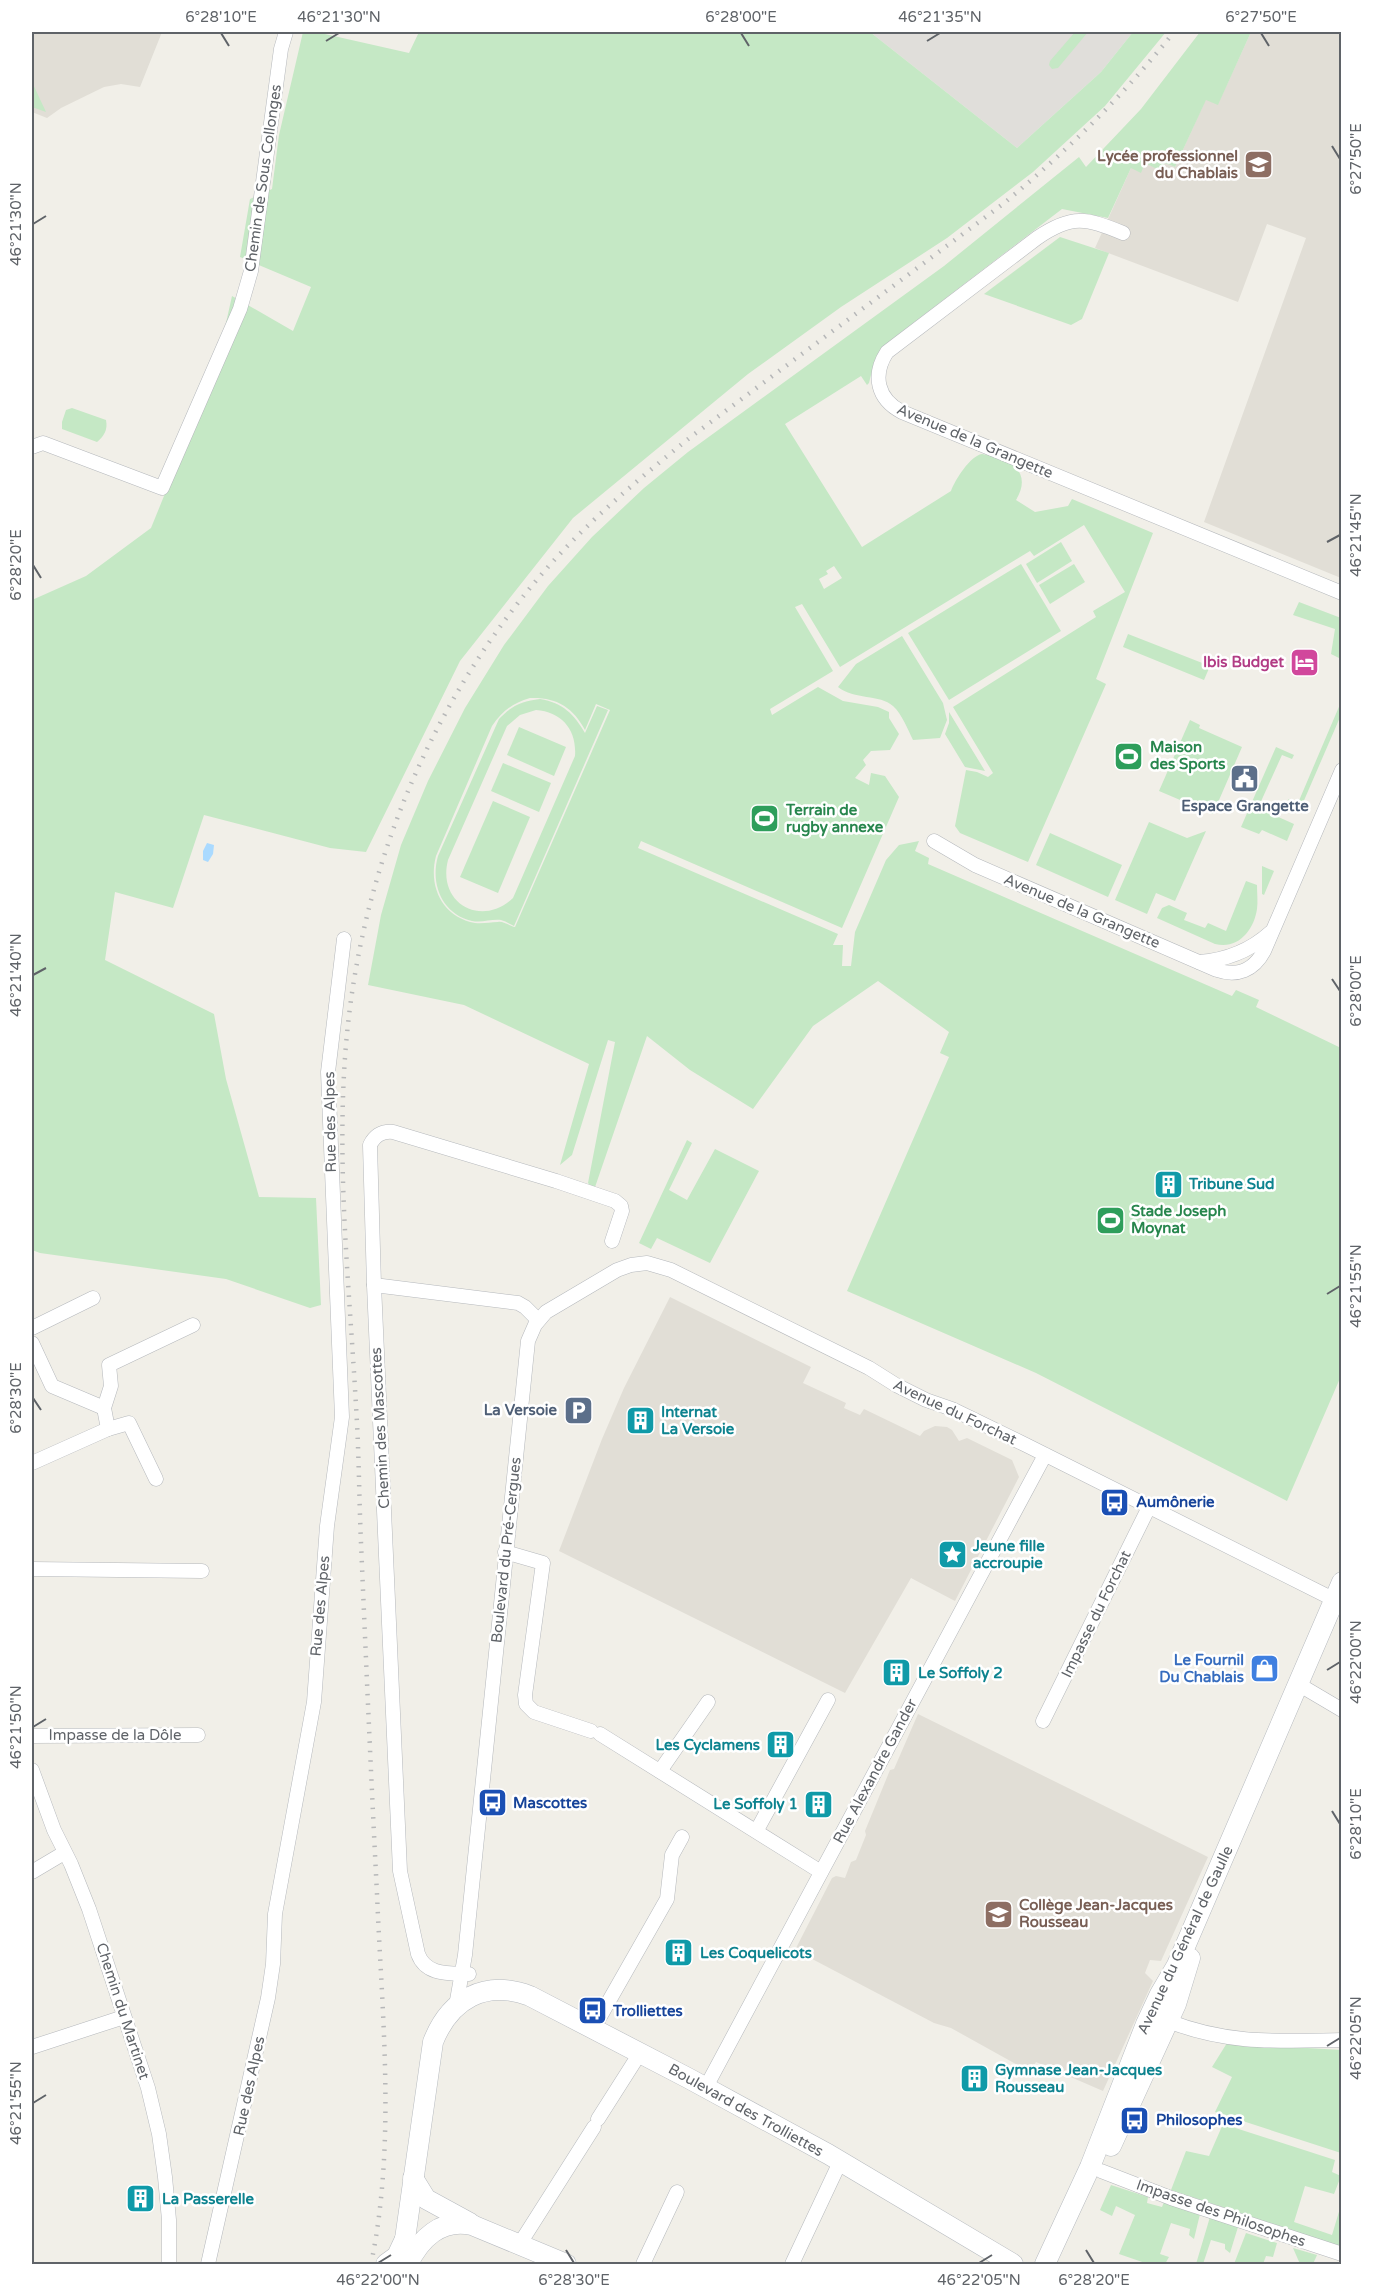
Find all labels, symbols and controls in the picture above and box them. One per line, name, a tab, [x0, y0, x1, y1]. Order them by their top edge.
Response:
text: 6°28'10"E	[185, 8, 257, 26]
text: 46°21'30"N	[297, 8, 381, 26]
text: 6°28'00"E	[705, 8, 777, 26]
text: 46°21'35"N	[898, 8, 982, 26]
text: 6°27'50"E	[1225, 8, 1297, 26]
street label: Chemin de Sous Collonges	[241, 83, 285, 273]
text: 6°27'50"E	[1347, 123, 1365, 195]
place label: Lycée professionnel du Chablais	[1097, 147, 1238, 182]
school or university icon: Lycée professionnel du Chablais	[1243, 149, 1275, 181]
text: 46°21'30"N	[7, 182, 25, 266]
street label: Avenue de la Grangette	[894, 400, 1056, 482]
text: 46°21'45"N	[1347, 493, 1365, 577]
text: 6°28'20"E	[7, 529, 25, 601]
hotel icon: Ibis Budget	[1289, 646, 1321, 678]
place label: Ibis Budget	[1203, 653, 1284, 672]
place label: Maison des Sports	[1150, 738, 1225, 774]
sports icon: Maison des Sports	[1113, 740, 1145, 772]
public building icon: Espace Grangette	[1229, 763, 1261, 795]
place label: Espace Grangette	[1181, 797, 1309, 816]
place label: Terrain de rugby annexe	[785, 801, 884, 837]
sports icon: Terrain de rugby annexe	[749, 803, 781, 835]
street label: Avenue de la Grangette	[1001, 870, 1163, 952]
text: 46°21'40"N	[7, 933, 25, 1017]
text: 6°28'00"E	[1347, 955, 1365, 1027]
street label: Rue des Alpes	[320, 1071, 340, 1173]
building icon: Tribune Sud	[1152, 1168, 1184, 1200]
place label: Tribune Sud	[1188, 1175, 1275, 1193]
place label: Stade Joseph Moynat	[1131, 1202, 1226, 1238]
sports icon: Stade Joseph Moynat	[1094, 1204, 1126, 1236]
text: 46°21'55"N	[1347, 1244, 1365, 1328]
street label: Chemin des Mascottes	[367, 1347, 393, 1509]
text: 6°28'30"E	[7, 1362, 25, 1434]
street label: Avenue du Forchat	[890, 1375, 1020, 1449]
parking icon: La Versoie	[562, 1394, 594, 1426]
place label: La Versoie	[484, 1401, 558, 1419]
place label: Internat La Versoie	[661, 1403, 735, 1438]
building icon: Internat La Versoie	[624, 1405, 656, 1437]
street label: Boulevard du Pré-Cergues	[487, 1456, 525, 1644]
bus stop icon: Aumônerie	[1099, 1486, 1131, 1518]
place label: Aumônerie	[1136, 1493, 1215, 1511]
place label: Jeune fille accroupie	[972, 1537, 1045, 1573]
place icon: Jeune fille accroupie	[936, 1539, 968, 1571]
street label: Impasse du Forchat	[1057, 1547, 1135, 1681]
street label: Rue des Alpes	[307, 1555, 333, 1657]
text: 46°22'00"N	[1347, 1620, 1365, 1704]
place label: Le Fournil Du Chablais	[1159, 1651, 1244, 1686]
shop icon: Le Fournil Du Chablais	[1249, 1653, 1281, 1685]
building icon: Le Soffoly 2	[881, 1657, 913, 1689]
place label: Le Soffoly 2	[918, 1664, 1003, 1683]
text: 46°21'50"N	[7, 1685, 25, 1769]
street label: Rue Alexandre Gander	[829, 1695, 921, 1846]
street label: Impasse de la Dôle	[49, 1726, 181, 1744]
building icon: Les Cyclamens	[765, 1729, 797, 1761]
place label: Les Cyclamens	[655, 1736, 760, 1755]
bus stop icon: Mascottes	[476, 1787, 508, 1819]
building icon: Le Soffoly 1	[803, 1788, 835, 1820]
text: 6°28'10"E	[1347, 1788, 1365, 1860]
place label: Mascottes	[513, 1794, 587, 1812]
place label: Le Soffoly 1	[713, 1795, 798, 1814]
street label: Avenue du Général de Gaulle	[1133, 1843, 1237, 2037]
place label: Collège Jean-Jacques Rousseau	[1019, 1896, 1173, 1931]
school or university icon: Collège Jean-Jacques Rousseau	[982, 1898, 1014, 1930]
building icon: Les Coquelicots	[663, 1937, 695, 1969]
street label: Chemin du Martinet	[92, 1940, 154, 2082]
place label: Les Coquelicots	[700, 1944, 812, 1963]
bus stop icon: Trolliettes	[576, 1995, 608, 2027]
text: 46°22'05"N	[1347, 1996, 1365, 2080]
place label: Trolliettes	[612, 2002, 683, 2020]
street label: Rue des Alpes	[230, 2035, 268, 2137]
street label: Boulevard des Trolliettes	[665, 2060, 827, 2160]
text: 46°21'55"N	[7, 2061, 25, 2145]
place label: Gymnase Jean-Jacques Rousseau	[995, 2061, 1162, 2096]
building icon: Gymnase Jean-Jacques Rousseau	[958, 2063, 990, 2095]
bus stop icon: Philosophes	[1119, 2104, 1151, 2136]
place label: Philosophes	[1156, 2111, 1242, 2130]
street label: Impasse des Philosophes	[1134, 2176, 1308, 2250]
building icon: La Passerelle	[125, 2183, 157, 2215]
place label: La Passerelle	[162, 2190, 254, 2208]
text: 46°22'00"N	[336, 2271, 420, 2289]
text: 6°28'30"E	[538, 2271, 610, 2289]
text: 46°22'05"N	[937, 2271, 1021, 2289]
text: 6°28'20"E	[1058, 2271, 1130, 2289]

